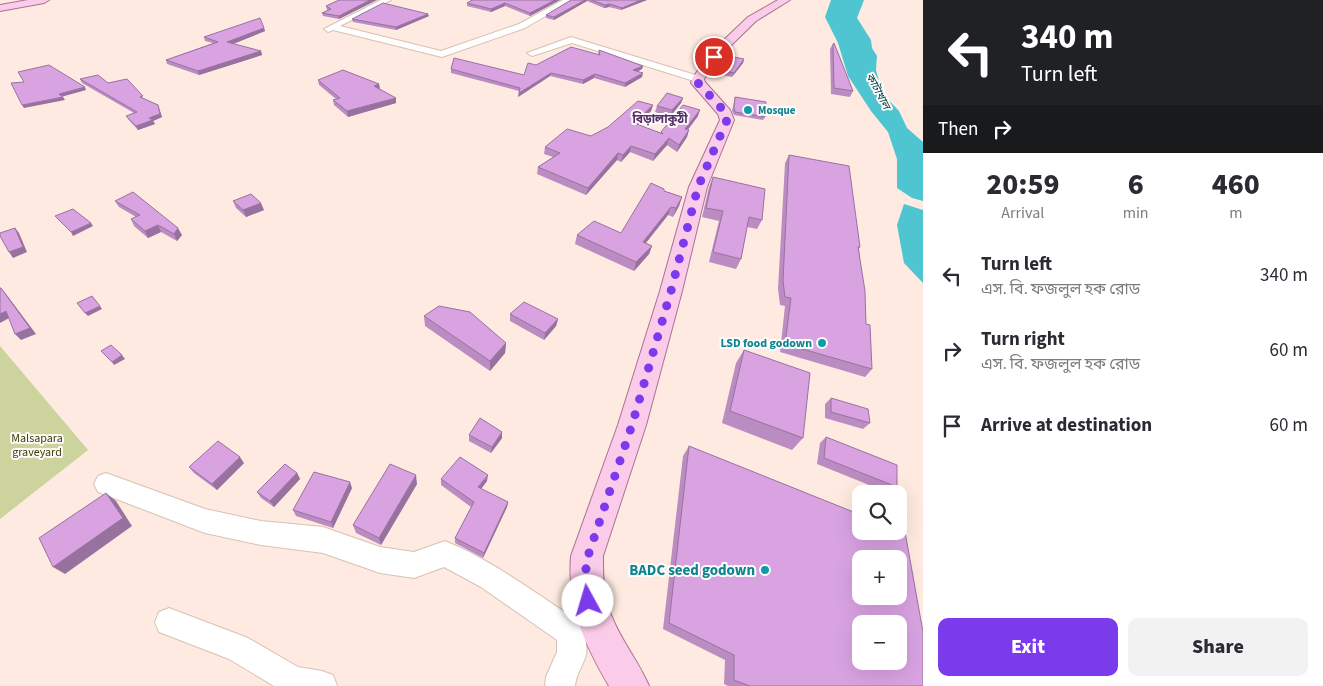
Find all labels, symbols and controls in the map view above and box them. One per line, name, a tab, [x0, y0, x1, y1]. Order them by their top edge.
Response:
text: 340 m	[1021, 12, 1113, 62]
icon: left	[938, 20, 1003, 85]
pin	[693, 36, 735, 78]
icon: arrive	[700, 43, 728, 71]
text: Turn left	[1021, 58, 1097, 90]
water label: কাটাখাল	[862, 70, 895, 113]
place label: Mosque	[758, 103, 796, 118]
marker: Mosque	[742, 104, 754, 116]
district label: বিড়ালাকুঠী	[631, 111, 688, 128]
icon: right	[988, 115, 1016, 143]
text: Then	[938, 116, 978, 143]
text: 20:59	[986, 163, 1060, 206]
text: 6	[1128, 163, 1144, 206]
text: 460	[1212, 163, 1260, 206]
text: Arrival	[1001, 202, 1044, 224]
text: min	[1123, 202, 1149, 224]
text: m	[1229, 202, 1242, 224]
text: Turn left	[981, 251, 1052, 278]
icon: left	[938, 262, 966, 290]
text: 340 m	[1260, 262, 1308, 289]
text: এস. বি. ফজলুল হক রোড	[981, 278, 1140, 300]
text: Turn right	[981, 326, 1065, 353]
place label: LSD food godown	[720, 335, 812, 352]
marker: LSD food godown	[816, 337, 828, 349]
icon: right	[938, 337, 966, 365]
text: 60 m	[1270, 337, 1308, 364]
text: এস. বি. ফজলুল হক রোড	[981, 353, 1140, 375]
icon: arrive	[938, 412, 966, 440]
text: Arrive at destination	[981, 412, 1152, 439]
text: 60 m	[1270, 412, 1308, 439]
park label: Malsapara graveyard	[11, 430, 63, 461]
map controls	[852, 485, 907, 670]
button: search	[852, 485, 907, 540]
button: +	[852, 550, 907, 605]
place label: BADC seed godown	[629, 560, 755, 581]
marker: BADC seed godown	[759, 564, 771, 576]
position arrow	[561, 574, 613, 626]
button: −	[852, 615, 907, 670]
button: Exit	[938, 618, 1118, 676]
button: Share	[1128, 618, 1308, 676]

